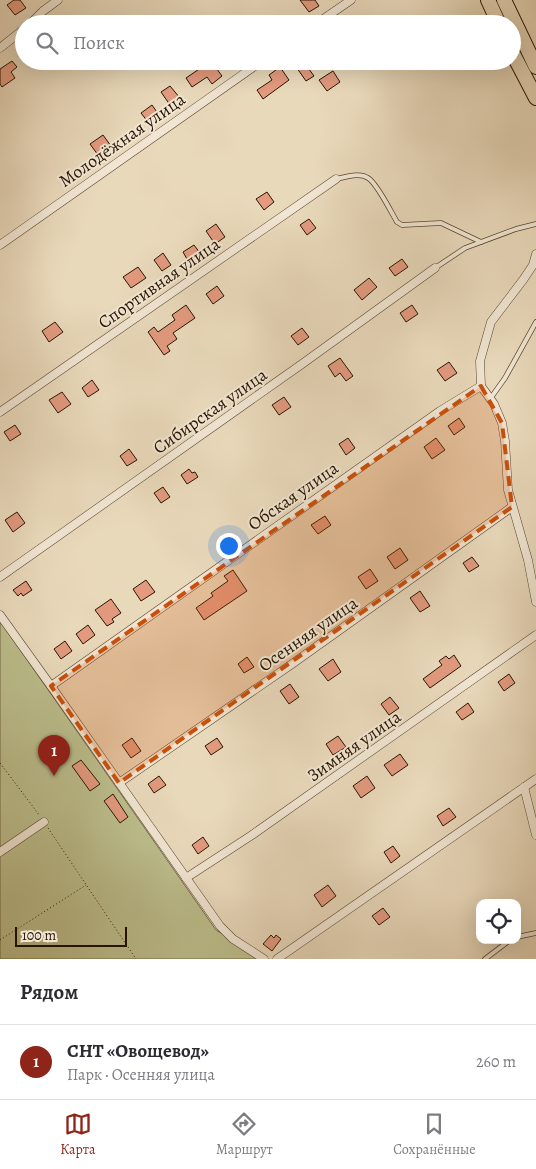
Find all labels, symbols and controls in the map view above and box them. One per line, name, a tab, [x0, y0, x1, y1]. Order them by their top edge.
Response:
search box	[15, 15, 521, 70]
icon: search	[33, 29, 61, 57]
text: Поиск	[73, 30, 125, 56]
street label: Молодёжная улица	[54, 87, 191, 193]
street label: Спортивная улица	[93, 232, 225, 334]
street label: Сибирская улица	[148, 362, 272, 459]
street label: Обская улица	[243, 456, 344, 536]
your location	[216, 533, 242, 559]
street label: Осенняя улица	[254, 590, 363, 677]
street label: Зимняя улица	[302, 704, 406, 787]
pin: 1	[38, 735, 70, 776]
map controls	[476, 899, 521, 944]
button: locate	[476, 899, 521, 944]
scale bar	[15, 924, 128, 947]
text: 100 m	[22, 926, 56, 945]
text: Рядом	[20, 978, 78, 1006]
text: СНТ «Овощевод»	[67, 1038, 209, 1064]
text: 1	[33, 1051, 39, 1073]
text: 260 m	[476, 1051, 516, 1073]
text: Парк · Осенняя улица	[67, 1064, 215, 1086]
tab: Карта	[60, 1110, 96, 1159]
tab: Маршрут	[216, 1110, 273, 1159]
tab: Сохранённые	[393, 1110, 476, 1159]

